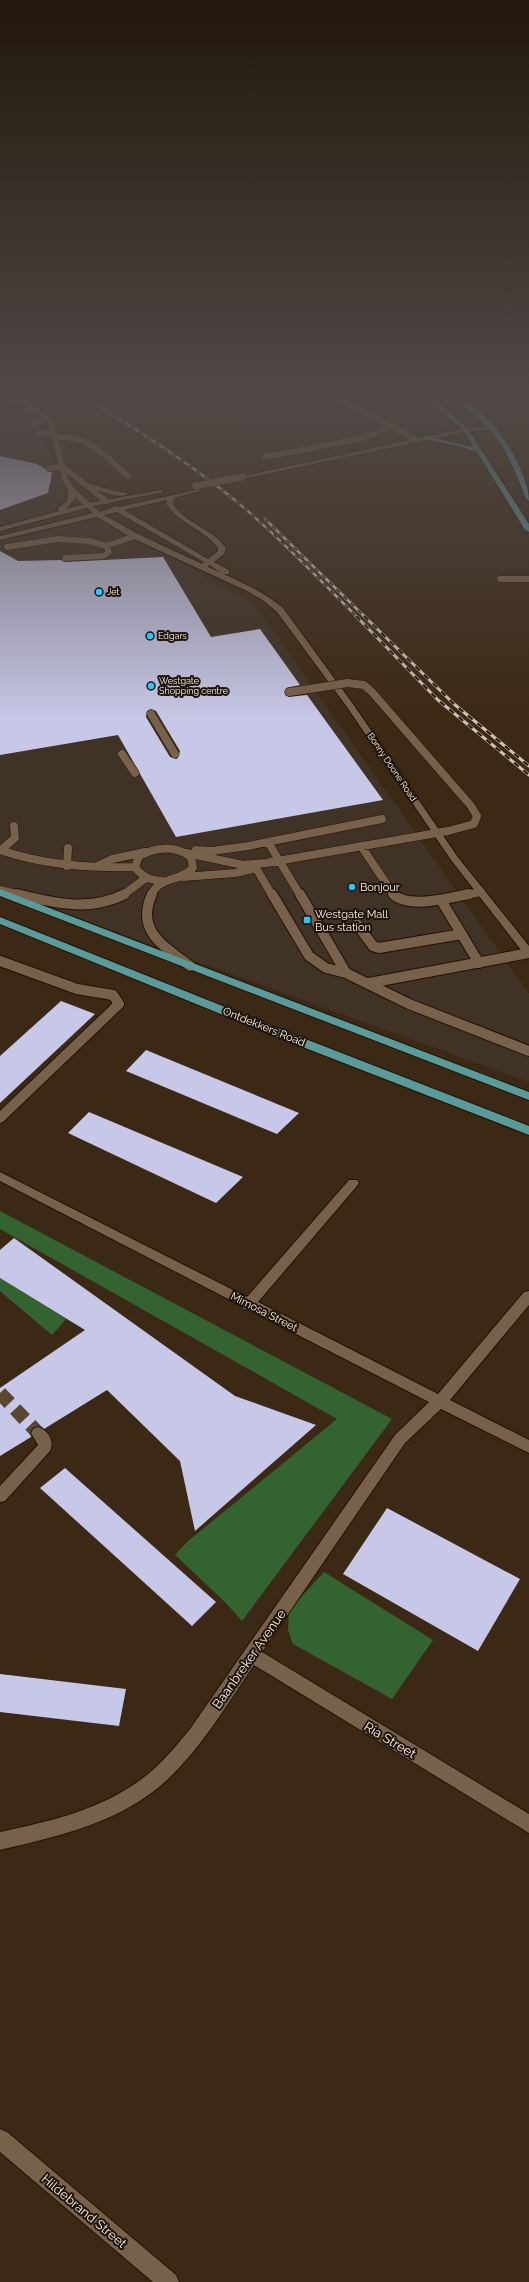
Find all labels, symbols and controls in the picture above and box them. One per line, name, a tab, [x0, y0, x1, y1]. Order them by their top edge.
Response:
marker: Jet	[94, 587, 104, 597]
place label: Jet	[107, 587, 120, 597]
marker: Edgars	[145, 631, 155, 641]
place label: Edgars	[158, 631, 188, 641]
place label: Westgate Shopping centre	[159, 676, 229, 696]
marker: Westgate Shopping centre	[146, 681, 156, 691]
street label: Bonny Doone Road	[365, 731, 419, 803]
place label: Bonjour	[360, 881, 400, 894]
marker: Bonjour	[347, 882, 357, 892]
place label: Westgate Mall Bus station	[315, 908, 388, 934]
marker: Westgate Mall Bus station	[302, 915, 312, 925]
street label: Ontdekkers Road	[221, 1005, 307, 1050]
street label: Mimosa Street	[228, 1290, 300, 1335]
street label: Baanbreker Avenue	[209, 1606, 289, 1711]
street label: Ria Street	[361, 1719, 419, 1762]
street label: Hildebrand Street	[38, 2171, 130, 2251]

